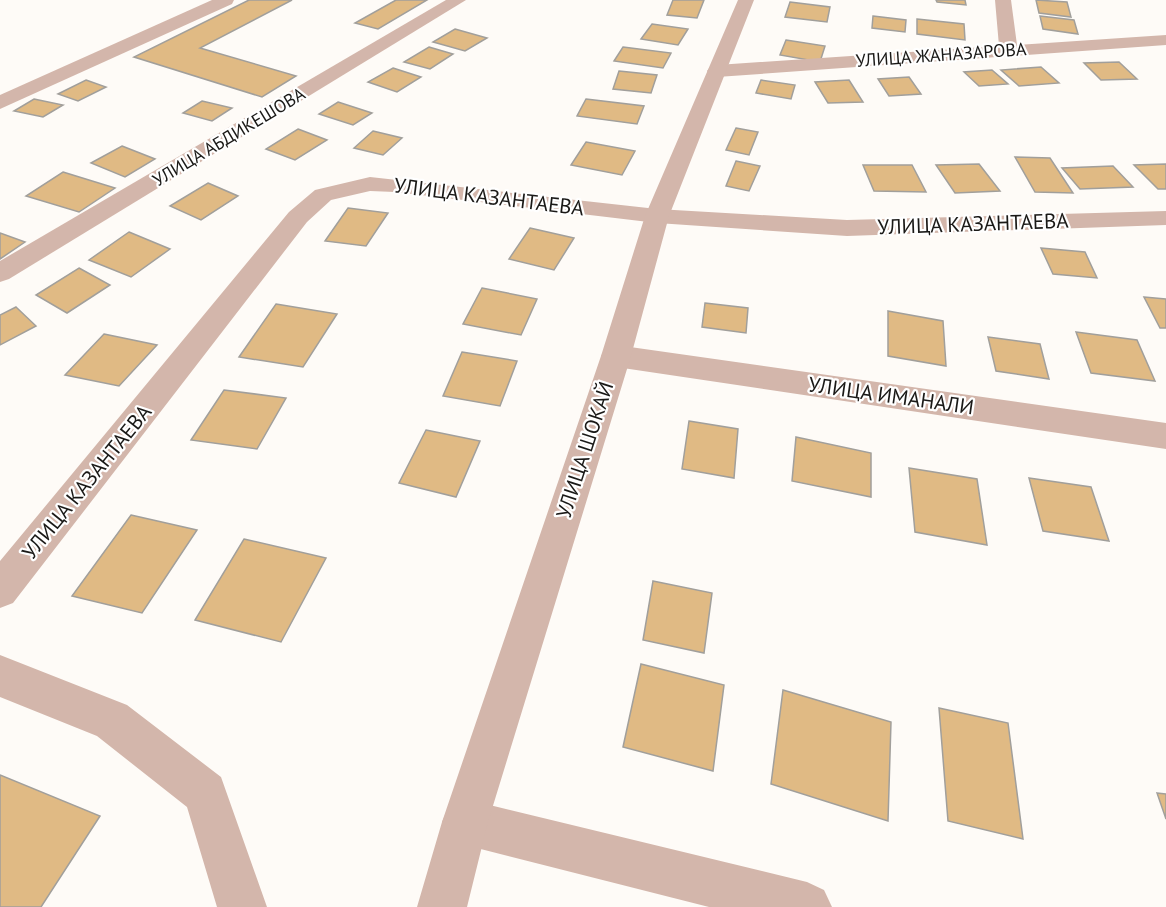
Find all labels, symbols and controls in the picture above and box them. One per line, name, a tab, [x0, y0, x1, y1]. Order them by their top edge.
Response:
street label: УЛИЦА ЖАНАЗАРОВА	[855, 37, 1027, 72]
street label: УЛИЦА АБДИКЕШОВА	[148, 82, 310, 191]
street label: УЛИЦА КАЗАНТАЕВА	[393, 171, 586, 222]
street label: УЛИЦА КАЗАНТАЕВА	[877, 207, 1070, 240]
street label: УЛИЦА ИМАНАЛИ	[807, 371, 975, 420]
street label: УЛИЦА ШОКАЙ	[550, 378, 619, 522]
street label: УЛИЦА КАЗАНТАЕВА	[16, 398, 158, 564]

